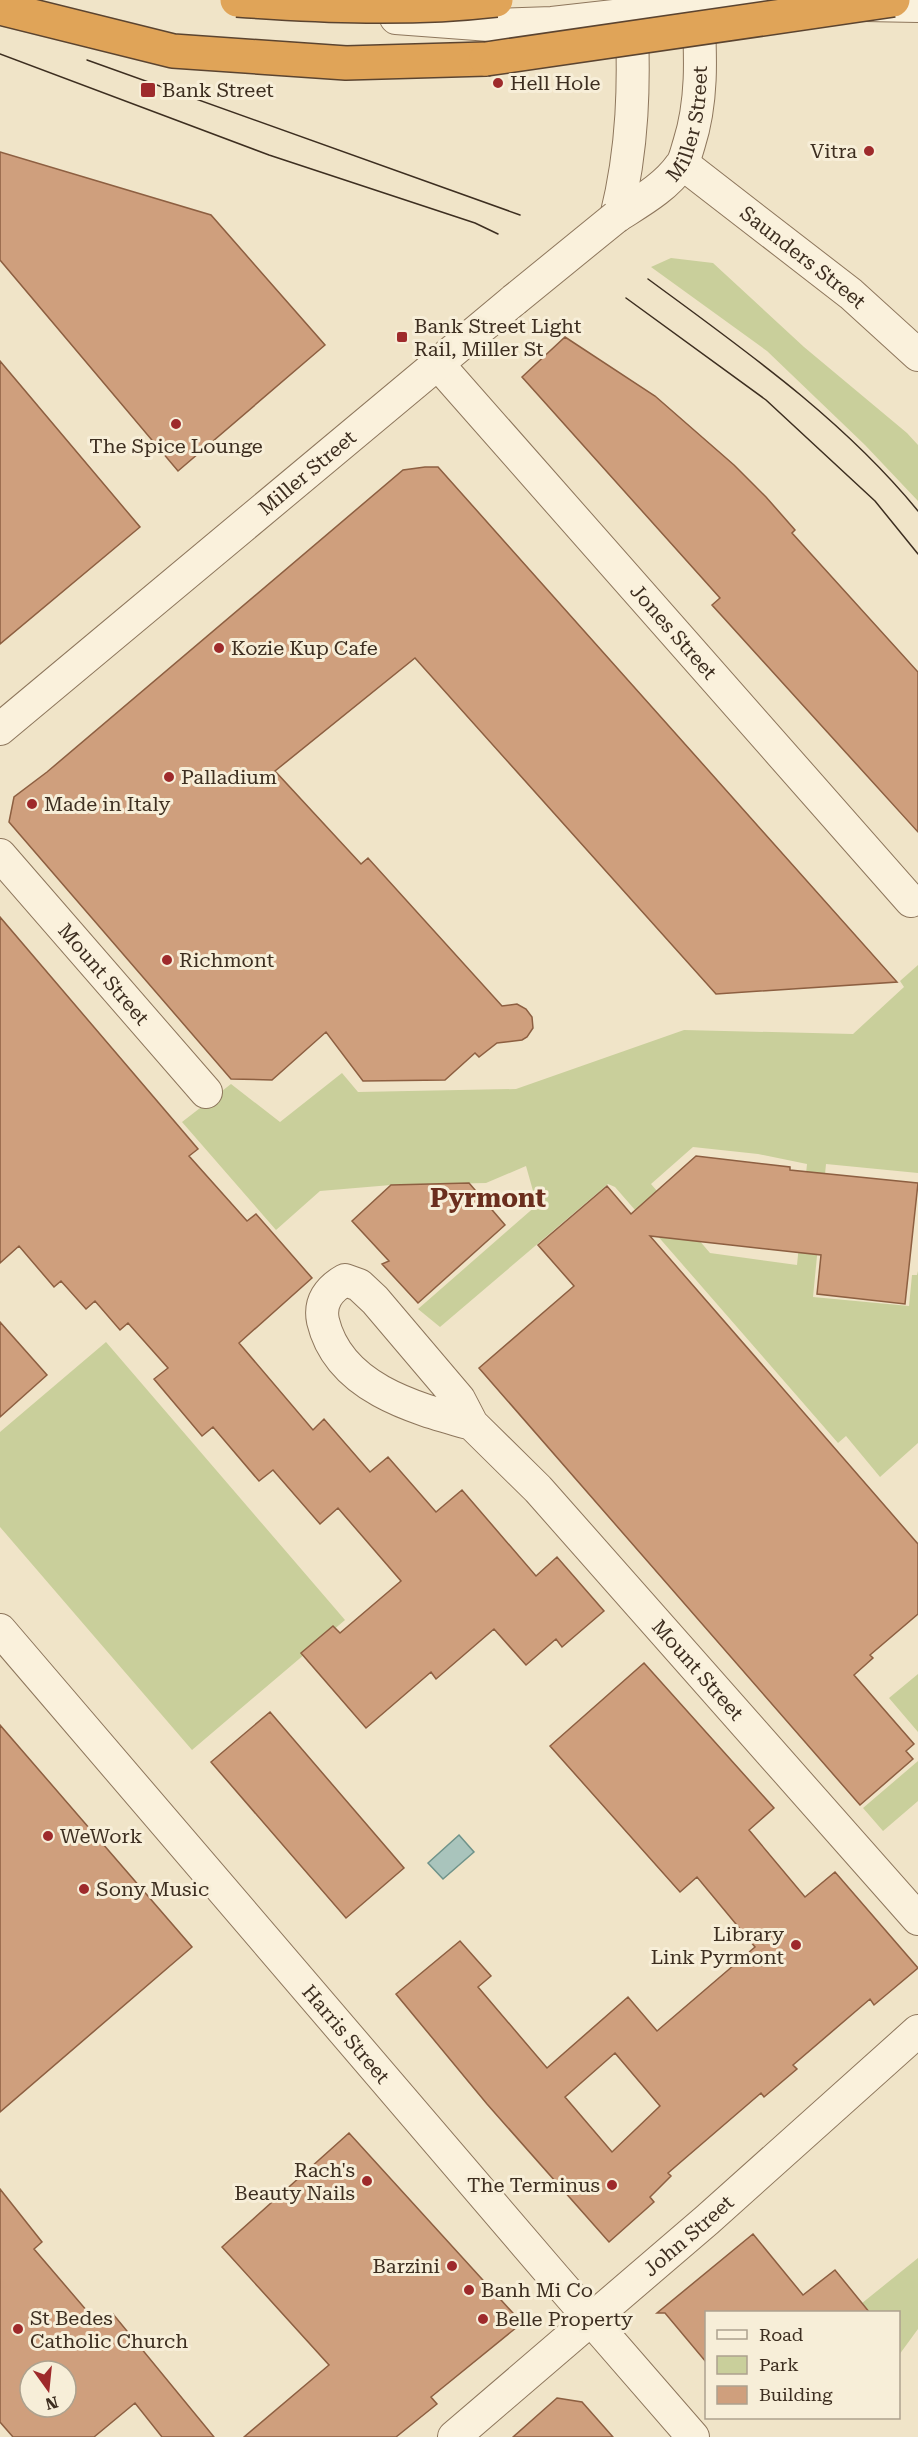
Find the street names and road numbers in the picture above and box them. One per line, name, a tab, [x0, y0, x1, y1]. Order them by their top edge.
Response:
street label: Miller Street	[661, 65, 712, 186]
street label: Saunders Street	[735, 201, 871, 314]
street label: Miller Street	[254, 425, 361, 520]
street label: Jones Street	[625, 579, 722, 685]
street label: Mount Street	[53, 919, 155, 1030]
street label: Mount Street	[647, 1615, 749, 1726]
street label: Harris Street	[297, 1980, 395, 2089]
street label: John Street	[638, 2190, 739, 2281]

